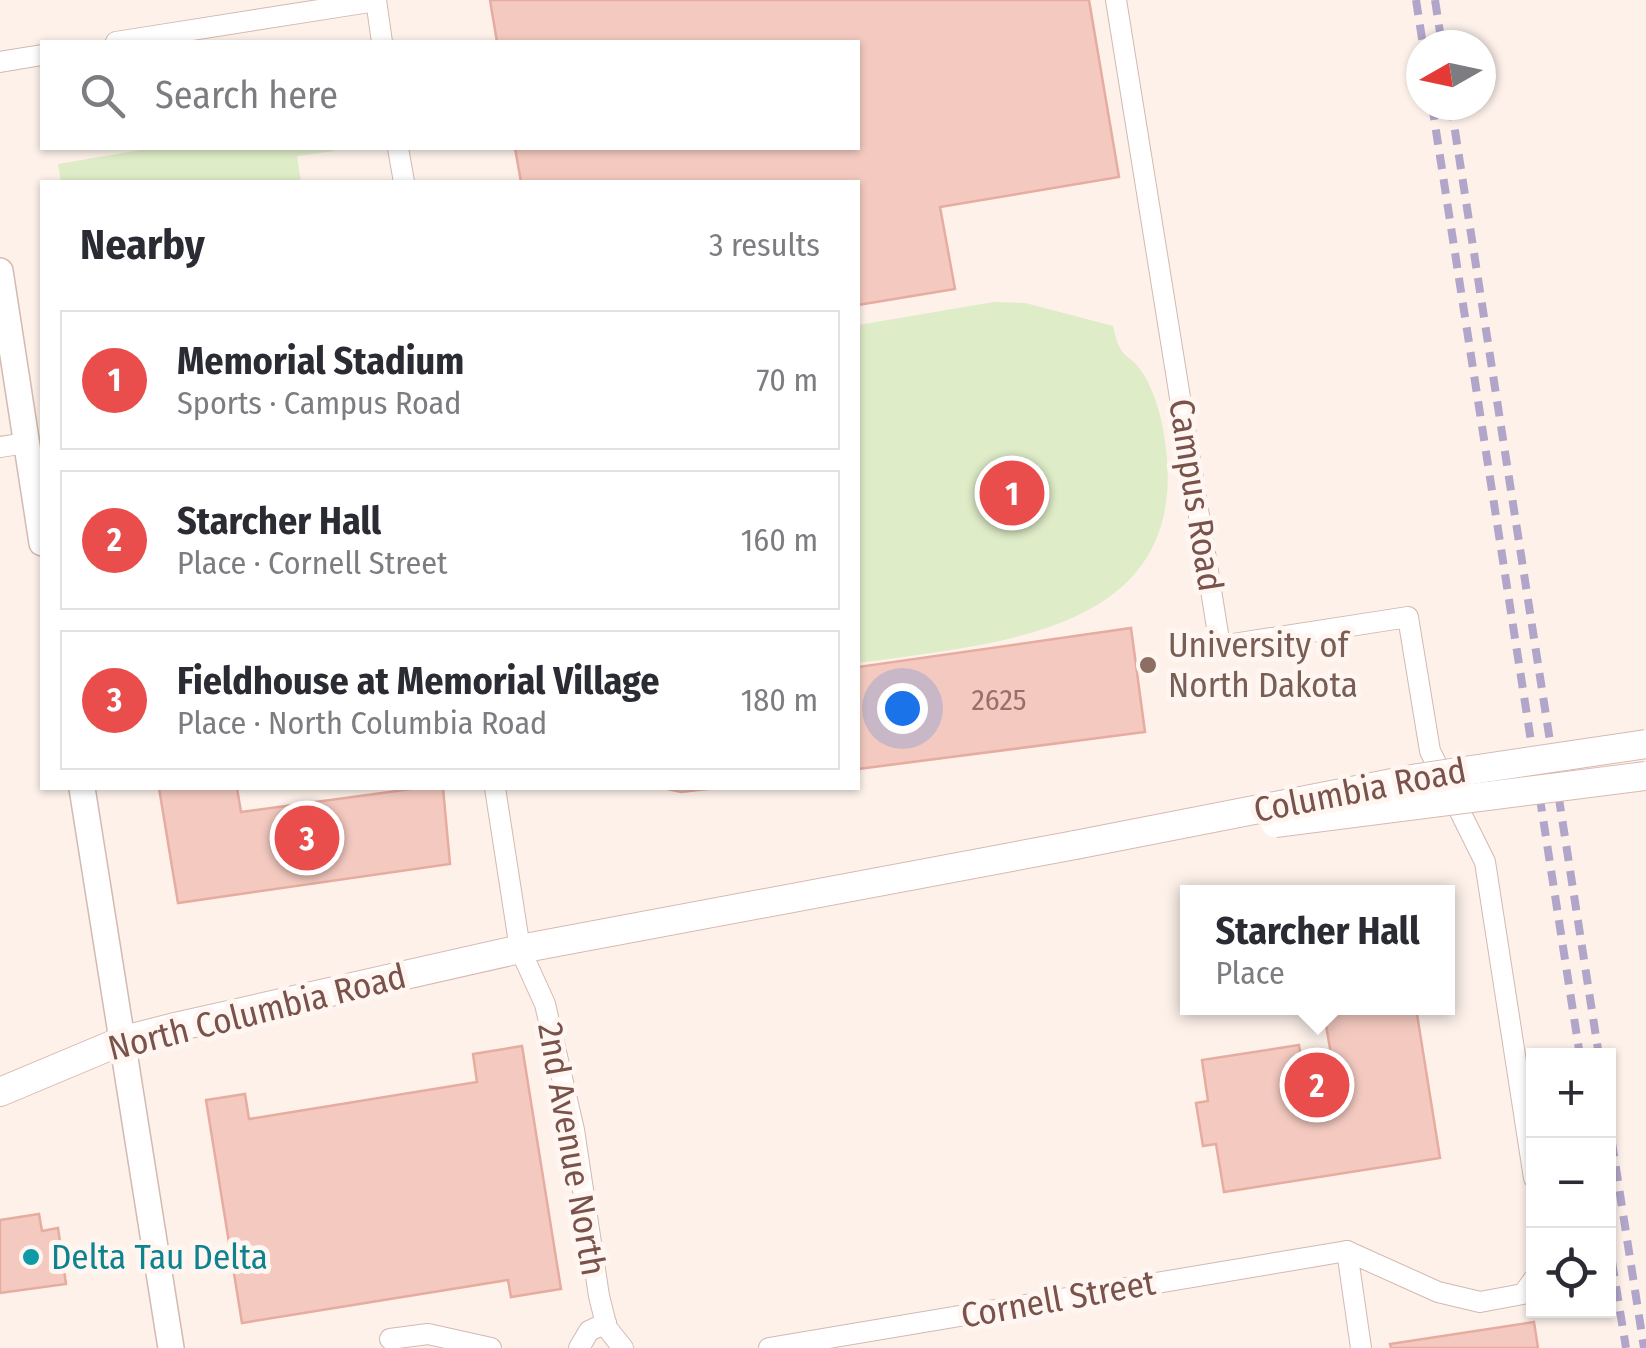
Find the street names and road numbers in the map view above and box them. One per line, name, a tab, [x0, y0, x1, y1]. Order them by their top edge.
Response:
street label: Campus Road	[1160, 396, 1232, 594]
street label: Columbia Road	[1250, 749, 1470, 831]
street label: North Columbia Road	[104, 955, 410, 1069]
street label: 2nd Avenue North	[529, 1019, 615, 1279]
street label: Cornell Street	[958, 1261, 1159, 1337]

